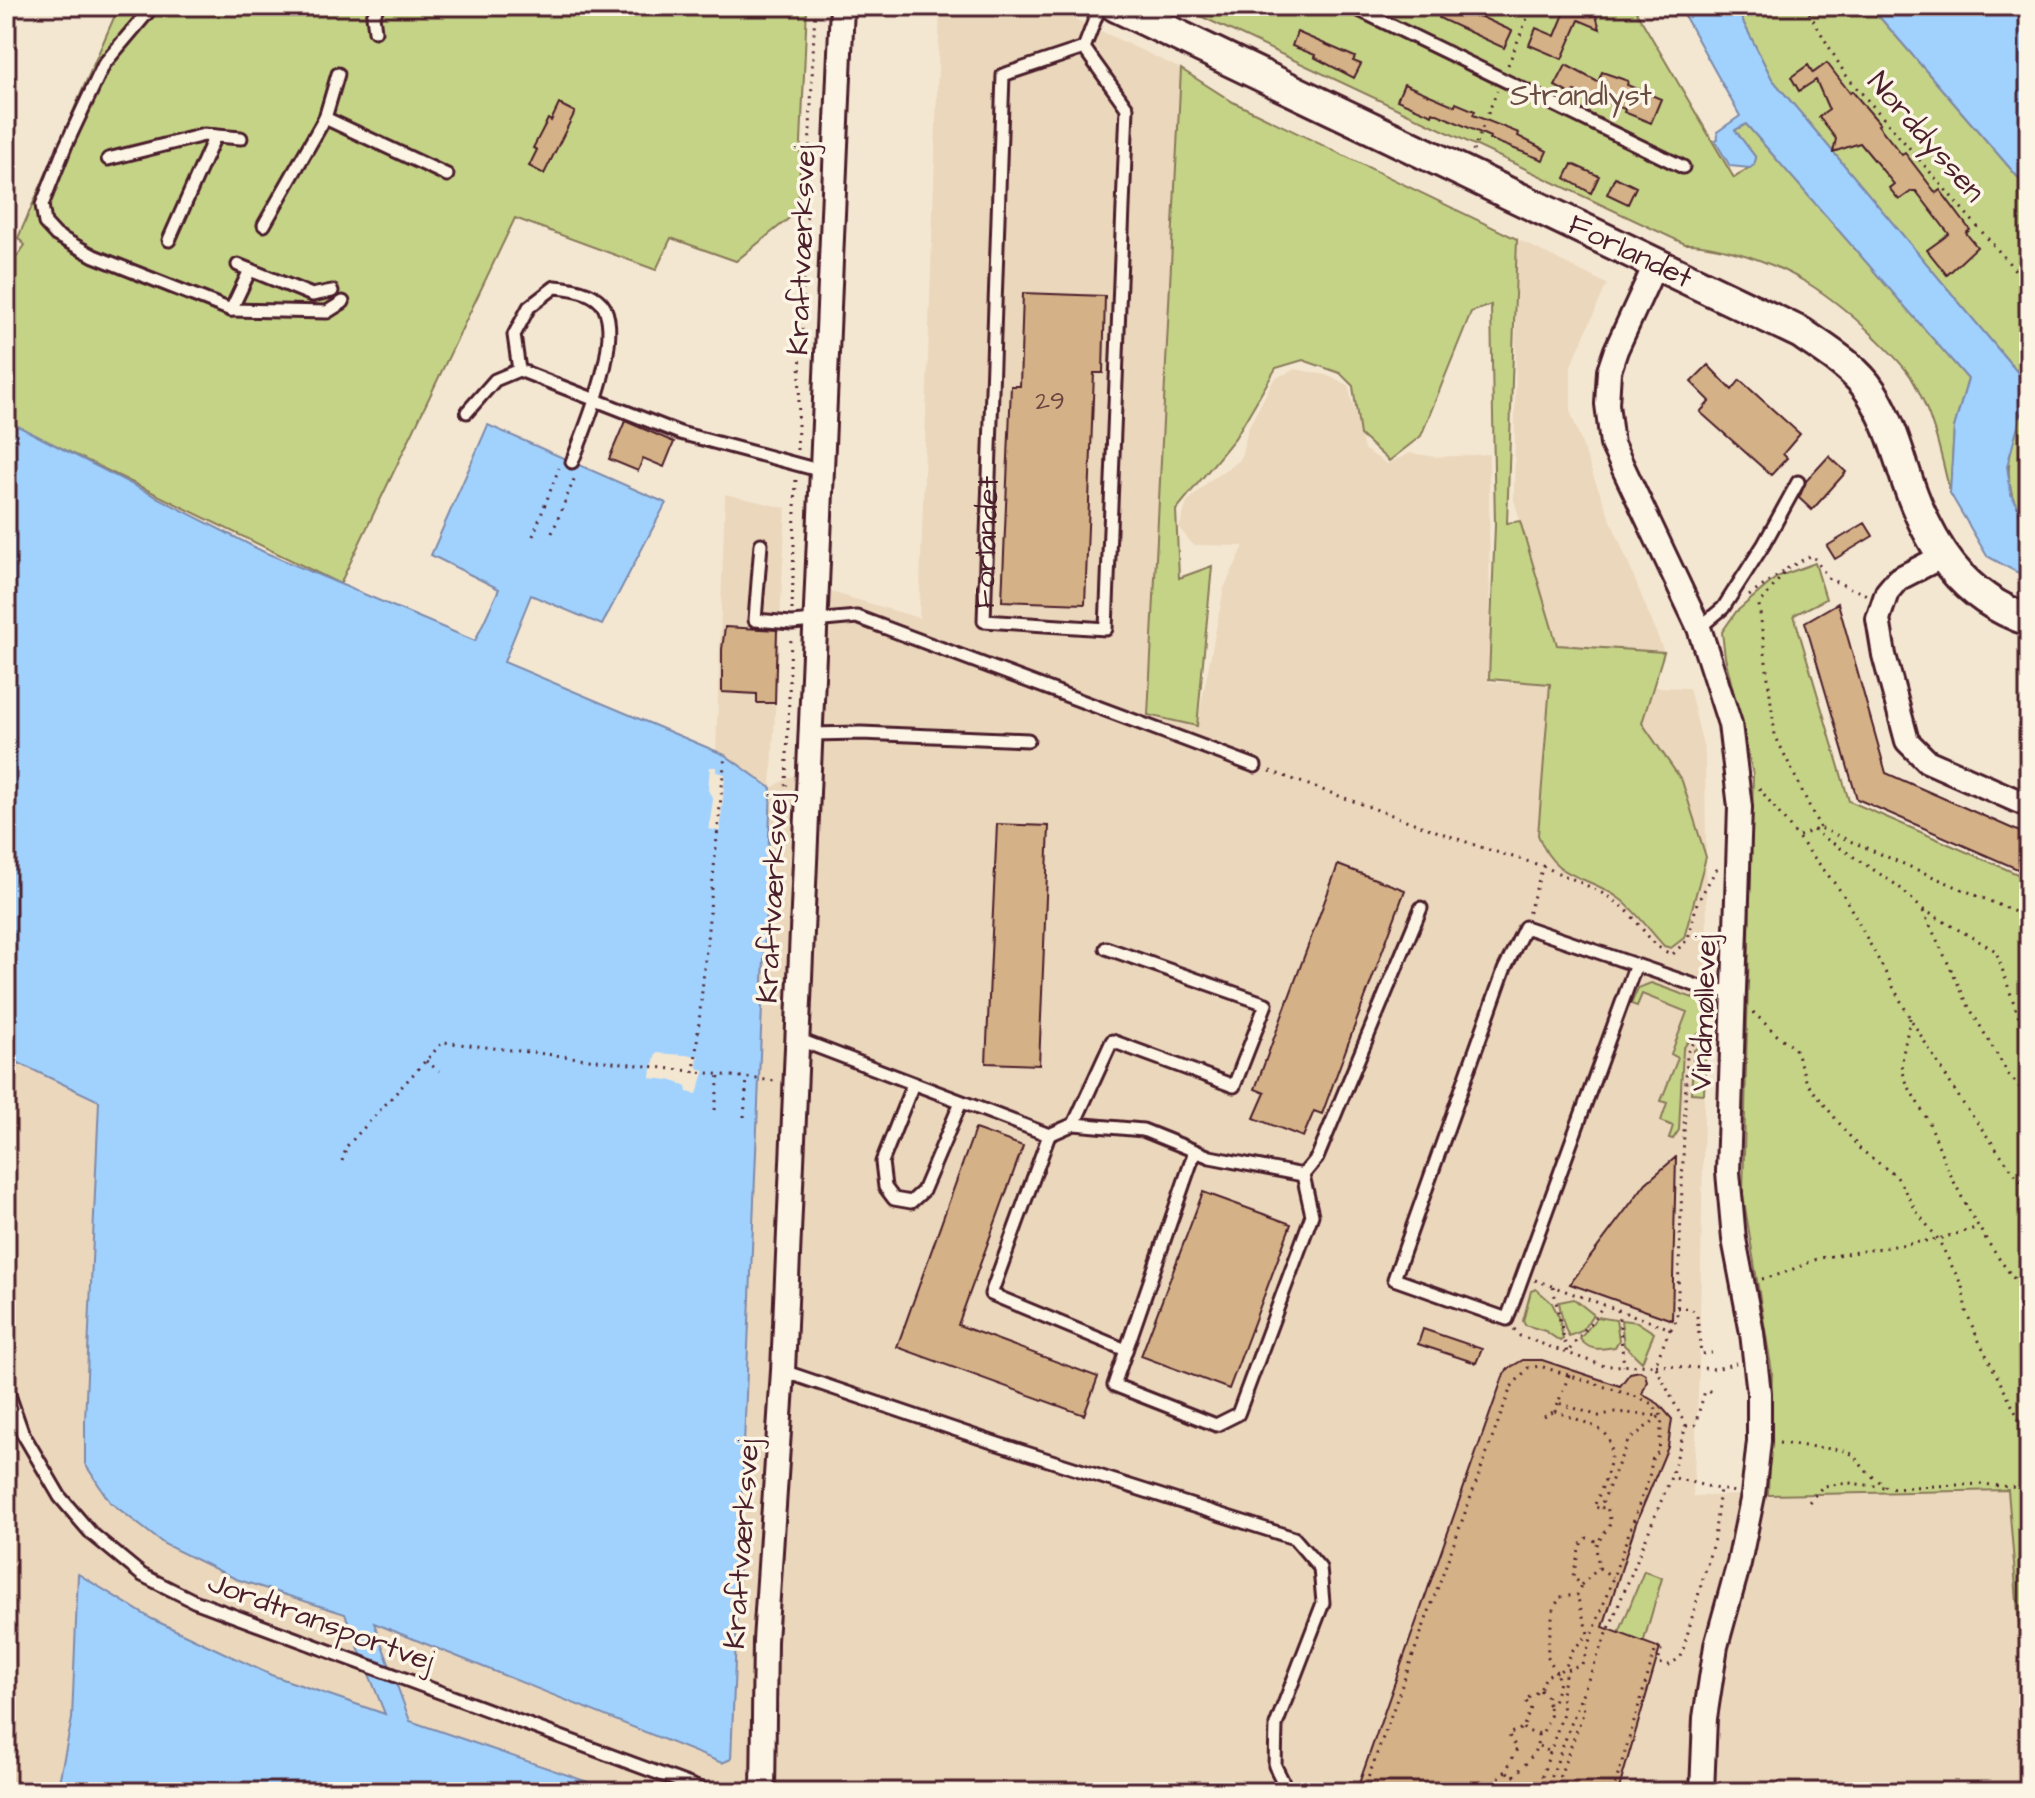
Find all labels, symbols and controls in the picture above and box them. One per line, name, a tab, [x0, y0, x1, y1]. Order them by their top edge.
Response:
street label: Norddyssen	[1857, 63, 1995, 212]
park label: Strandlyst	[1510, 75, 1652, 118]
street label: Kraftværksvej	[777, 143, 827, 356]
street label: Forlandet	[1561, 204, 1699, 299]
house number: 29	[1035, 383, 1065, 419]
street label: Forlandet	[963, 475, 1010, 610]
street label: Kraftværksvej	[747, 791, 800, 1004]
street label: Vindmøllevej	[1680, 933, 1728, 1092]
street label: Kraftværksvej	[714, 1437, 770, 1650]
street label: Jordtransportvej	[202, 1562, 441, 1683]

